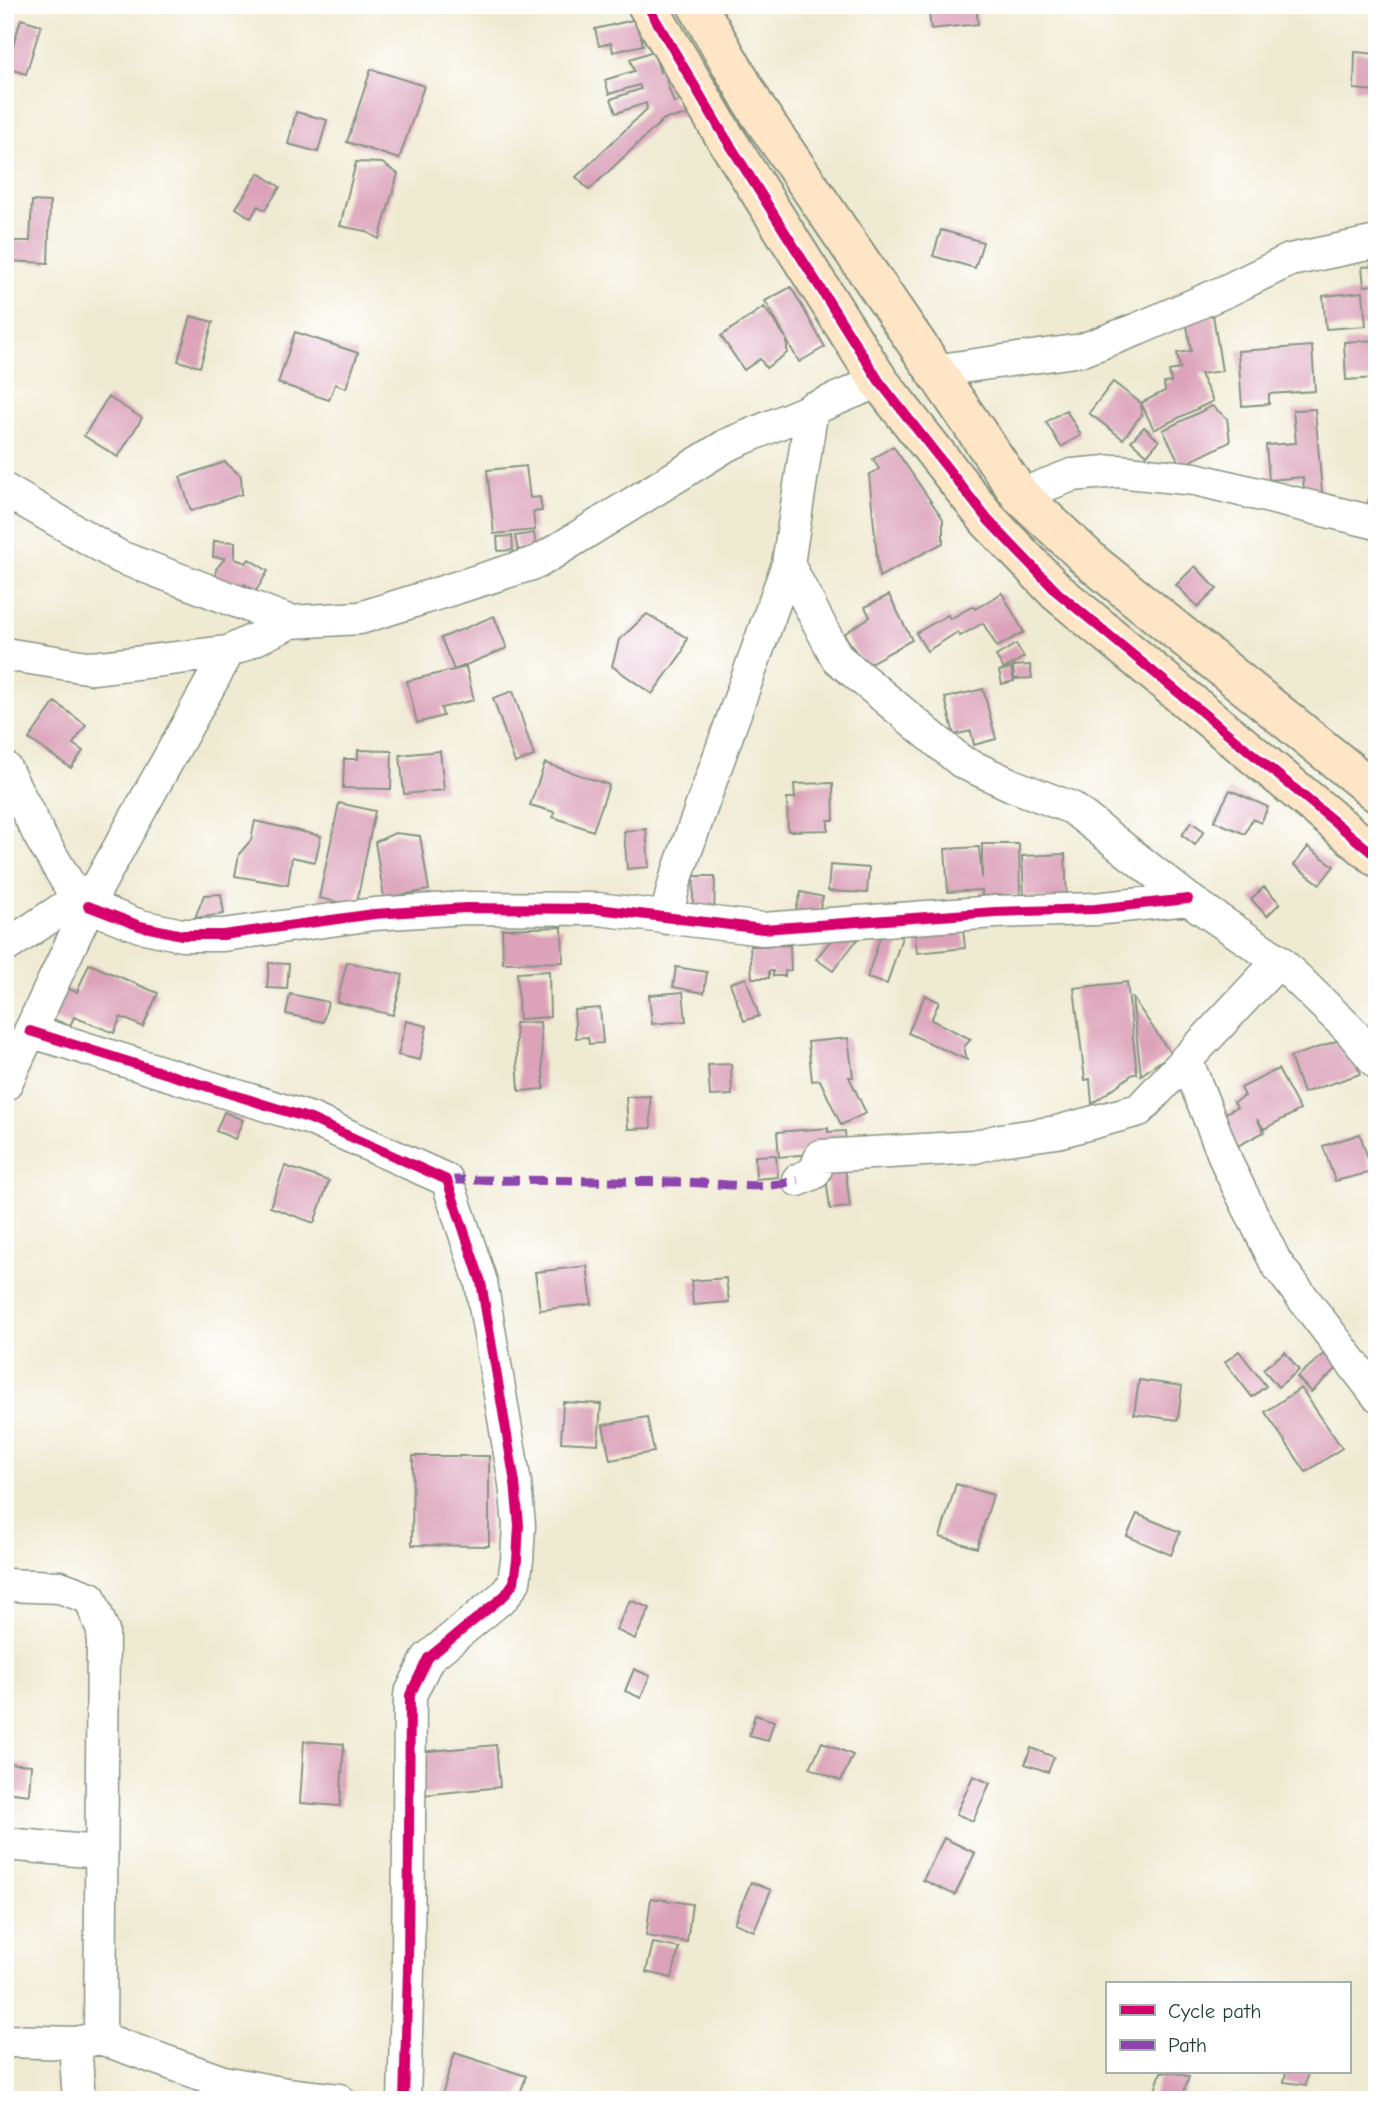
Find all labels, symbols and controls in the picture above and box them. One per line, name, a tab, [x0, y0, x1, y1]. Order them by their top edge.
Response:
legend	[1106, 1982, 1350, 2074]
text: Cycle path	[1168, 1999, 1261, 2023]
text: Path	[1168, 2033, 1207, 2057]

